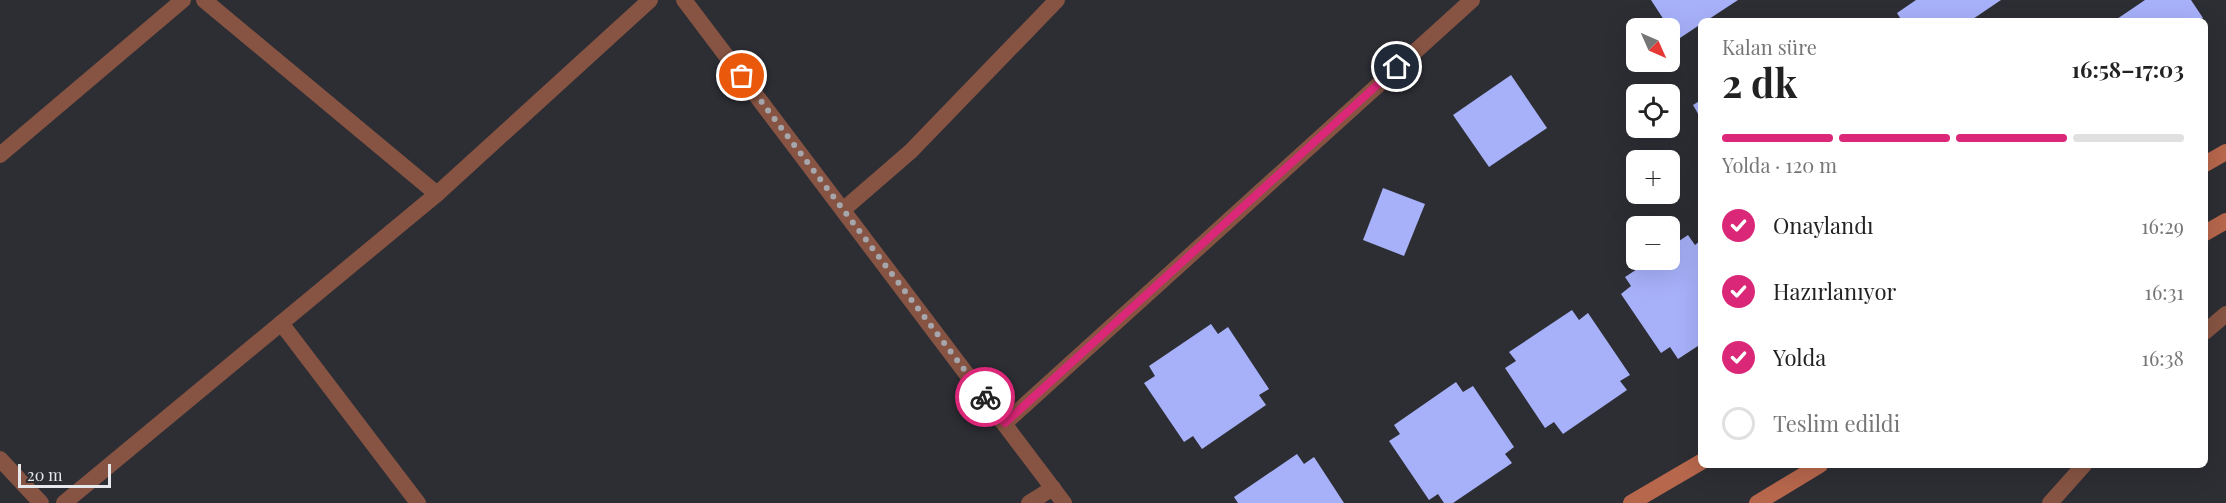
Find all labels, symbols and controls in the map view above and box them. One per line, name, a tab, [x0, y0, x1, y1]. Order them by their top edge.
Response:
north arrow	[1626, 18, 1680, 72]
map controls	[1626, 18, 1680, 270]
text: Kalan süre	[1722, 33, 1817, 60]
pin	[1371, 41, 1422, 92]
pin	[716, 50, 767, 101]
icon: home	[1380, 50, 1413, 83]
text: 16:58–17:03	[2072, 54, 2184, 84]
text: 2 dk	[1722, 56, 1797, 108]
icon: bag	[725, 59, 758, 92]
button: locate	[1626, 84, 1680, 138]
button: +	[1626, 150, 1680, 204]
text: Yolda · 120 m	[1722, 151, 1837, 178]
icon: check	[1722, 209, 1755, 242]
text: Onaylandı	[1773, 210, 1873, 240]
text: 16:29	[2141, 212, 2184, 239]
button: −	[1626, 216, 1680, 270]
icon: check	[1722, 275, 1755, 308]
text: Hazırlanıyor	[1773, 276, 1896, 306]
text: 16:31	[2145, 278, 2184, 305]
icon: check	[1722, 341, 1755, 374]
text: Yolda	[1773, 342, 1826, 372]
text: 16:38	[2142, 344, 2184, 371]
courier	[955, 367, 1015, 427]
icon: bike	[969, 381, 1002, 414]
text: Teslim edildi	[1773, 408, 1900, 438]
scale bar	[18, 461, 111, 488]
text: 20 m	[27, 464, 62, 485]

